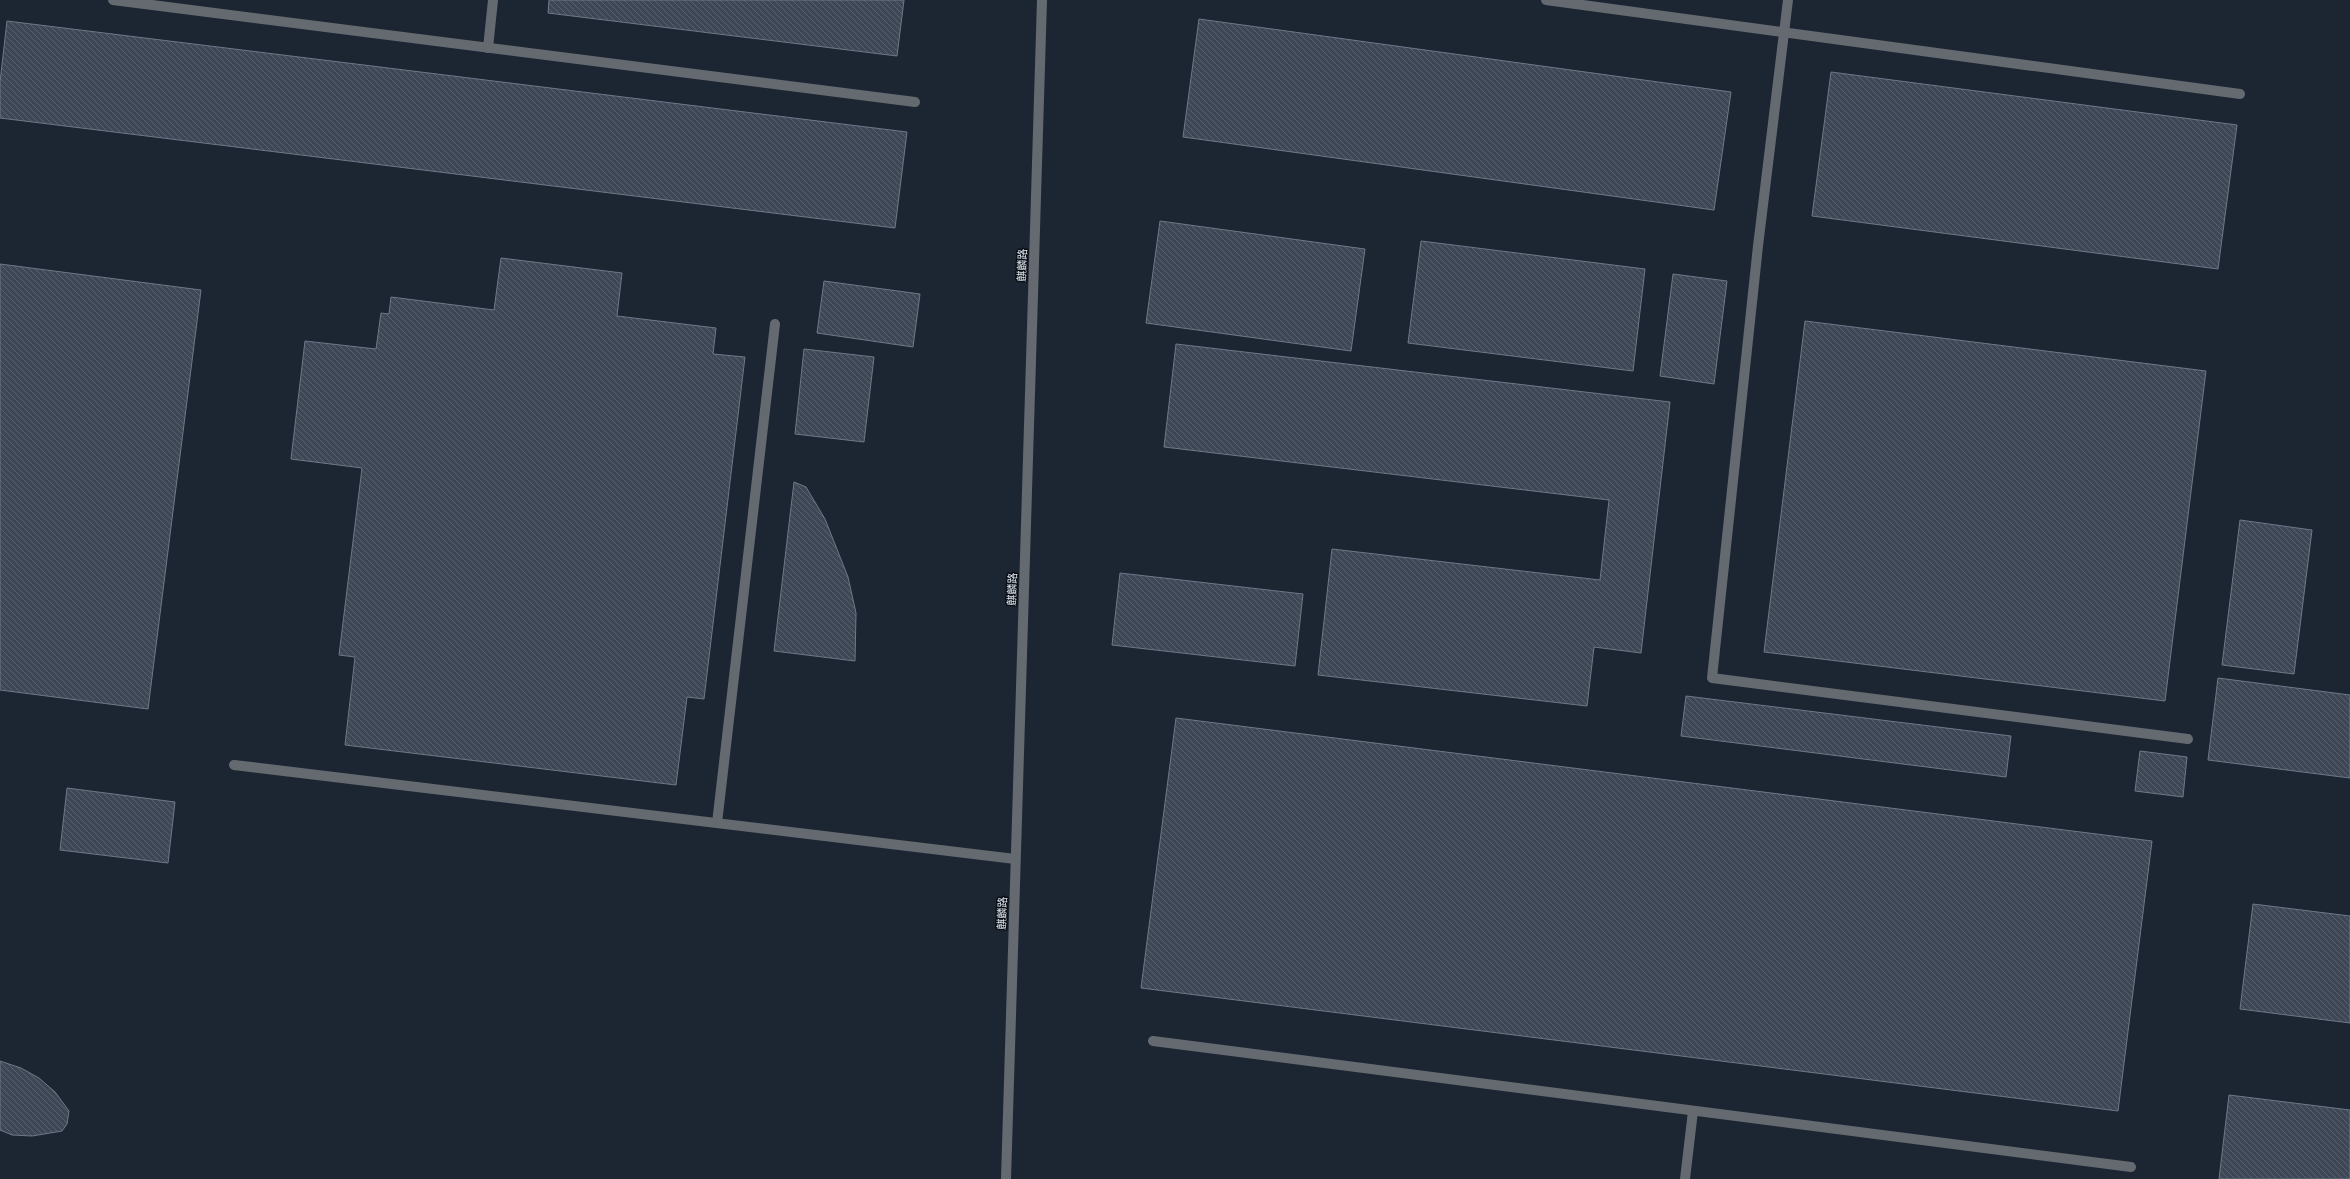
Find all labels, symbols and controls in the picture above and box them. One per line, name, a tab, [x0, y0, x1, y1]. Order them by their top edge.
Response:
street label: 麒麟路	[1014, 248, 1030, 282]
street label: 麒麟路	[1004, 572, 1020, 606]
street label: 麒麟路	[994, 896, 1010, 930]

